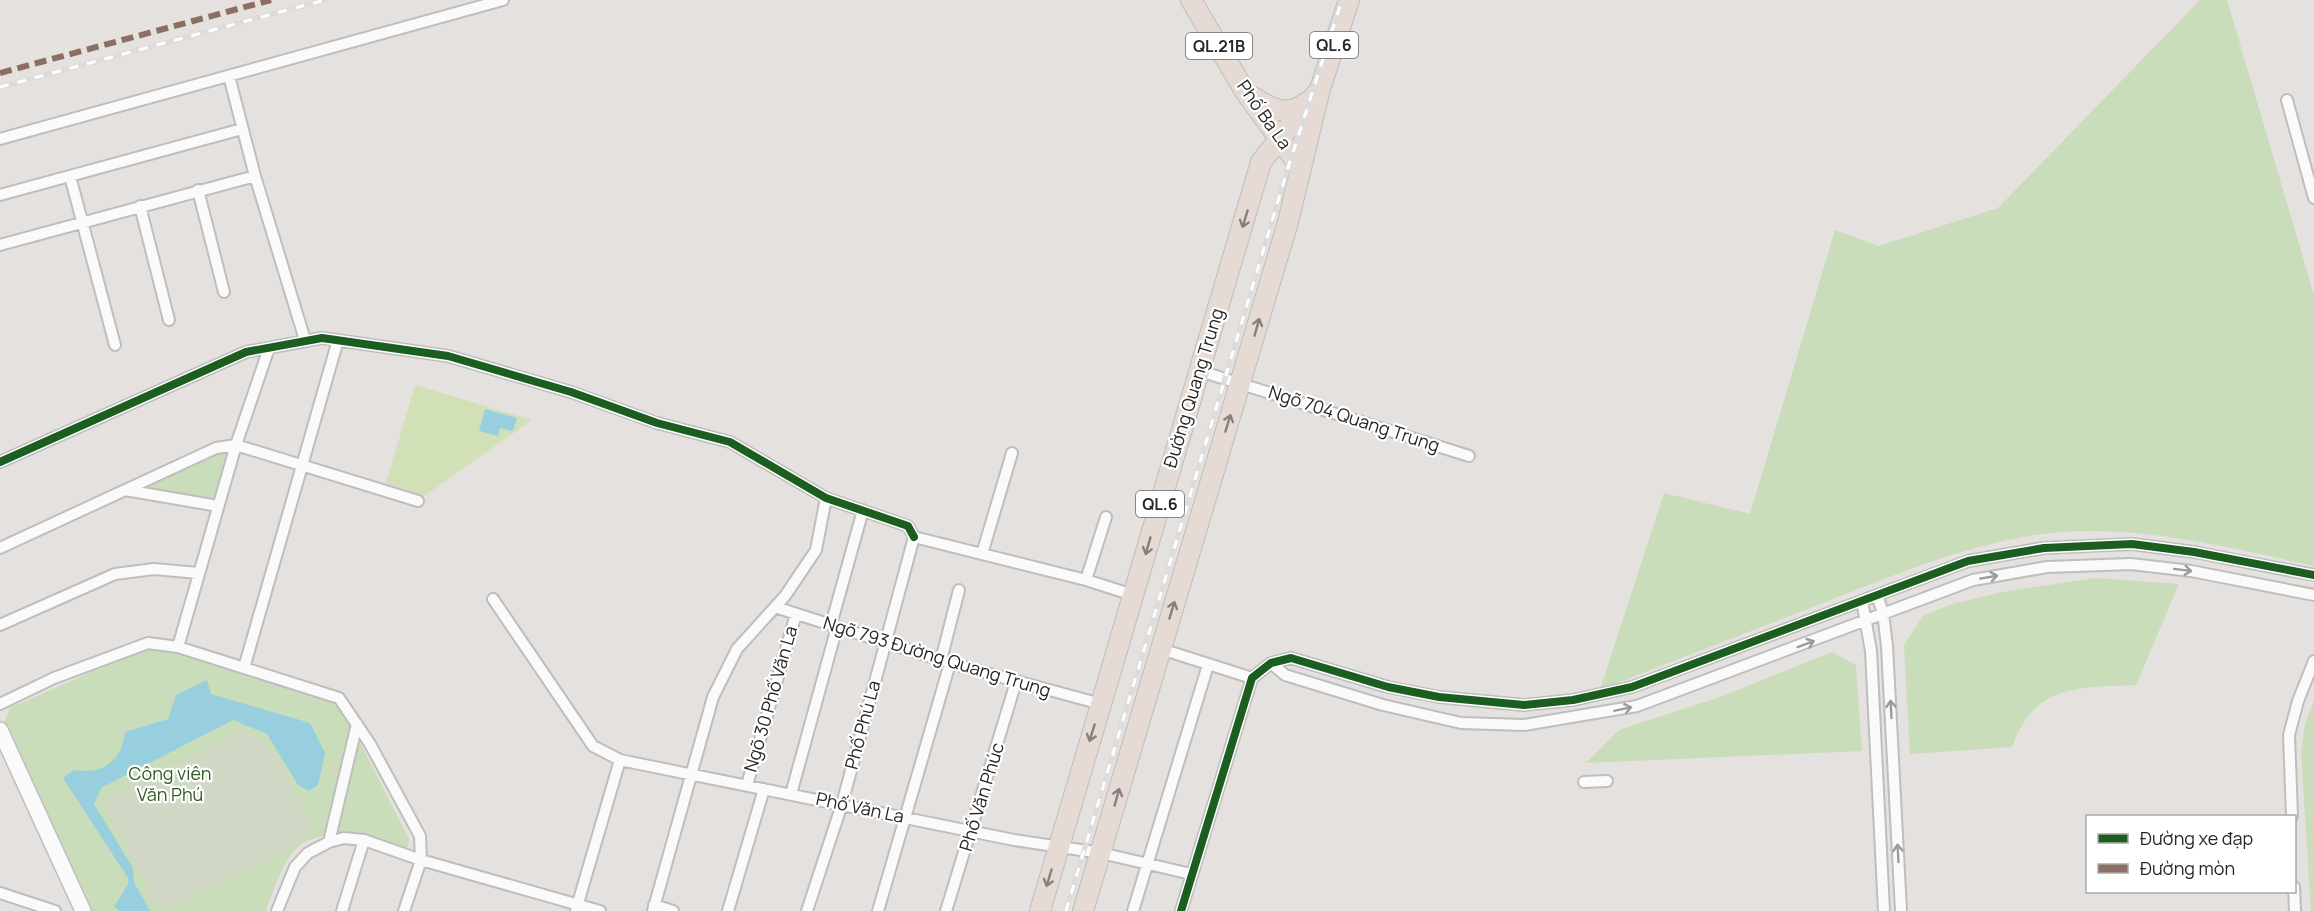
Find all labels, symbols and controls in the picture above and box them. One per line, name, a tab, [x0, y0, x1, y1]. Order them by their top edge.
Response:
road number: QL.6	[1310, 32, 1358, 58]
road number: QL.21B	[1186, 33, 1252, 59]
street label: Phố Ba La	[1232, 75, 1297, 154]
one-way arrow	[1239, 209, 1250, 228]
street label: Đường Quang Trung	[1157, 305, 1229, 470]
one-way arrow	[1252, 318, 1263, 337]
street label: Ngõ 704 Quang Trung	[1266, 379, 1443, 457]
one-way arrow	[1223, 414, 1234, 433]
road number: QL.6	[1136, 491, 1184, 517]
one-way arrow	[1142, 537, 1153, 556]
one-way arrow	[2173, 565, 2192, 576]
one-way arrow	[1979, 571, 1999, 582]
one-way arrow	[1167, 601, 1179, 620]
street label: Ngõ 793 Đường Quang Trung	[821, 610, 1054, 702]
street label: Ngõ 30 Phố Văn La	[738, 623, 802, 775]
one-way arrow	[1796, 637, 1815, 648]
street label: Phố Phú La	[839, 678, 885, 772]
one-way arrow	[1885, 699, 1896, 719]
one-way arrow	[1613, 703, 1632, 714]
one-way arrow	[1086, 724, 1097, 743]
street label: Phố Văn Phúc	[953, 739, 1009, 854]
park label: Công viên Văn Phú	[129, 761, 211, 806]
street label: Phố Văn La	[814, 786, 906, 828]
one-way arrow	[1112, 788, 1123, 807]
legend	[2086, 815, 2296, 893]
text: Đường xe đạp	[2140, 826, 2253, 850]
one-way arrow	[1893, 843, 1904, 863]
text: Đường mòn	[2140, 856, 2235, 880]
one-way arrow	[1043, 868, 1054, 887]

